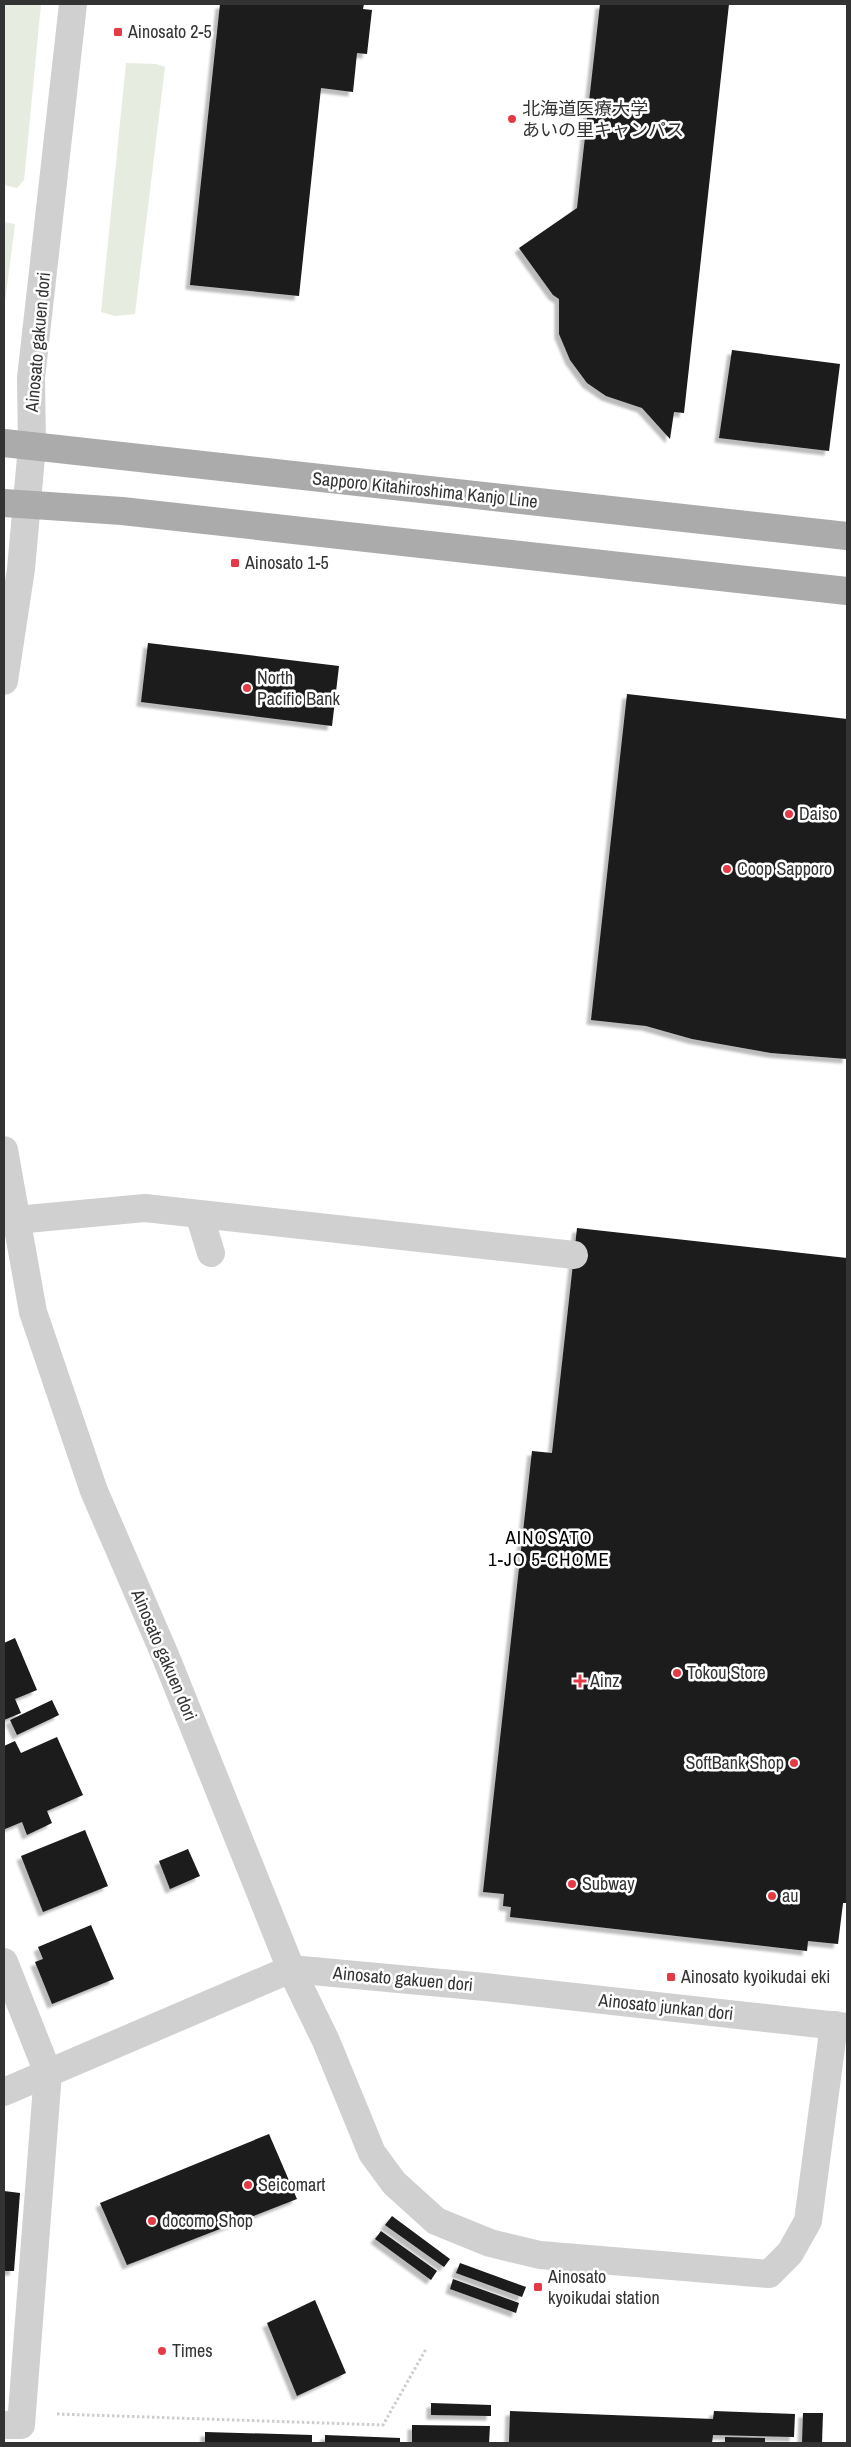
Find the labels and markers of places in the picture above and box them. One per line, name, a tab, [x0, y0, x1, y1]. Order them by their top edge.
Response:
place label: Ainosato 2-5	[127, 19, 212, 44]
marker: Ainosato 2-5	[112, 26, 124, 38]
place label: 北海道医療大学 あいの里キャンパス	[522, 96, 684, 142]
marker: 北海道医療大学 あいの里キャンパス	[506, 113, 518, 125]
place label: Ainosato 1-5	[244, 550, 329, 575]
marker: Ainosato 1-5	[229, 557, 241, 569]
place label: North Pacific Bank	[257, 665, 340, 711]
marker: North Pacific Bank	[241, 682, 253, 694]
place label: Daiso	[799, 801, 838, 826]
marker: Daiso	[783, 808, 795, 820]
place label: Coop Sapporo	[737, 856, 832, 881]
marker: Coop Sapporo	[721, 863, 733, 875]
place label: Tokou Store	[687, 1660, 766, 1685]
marker: Tokou Store	[671, 1667, 683, 1679]
place label: Ainz	[589, 1668, 620, 1693]
marker: Ainz	[574, 1675, 586, 1687]
place label: SoftBank Shop	[686, 1750, 784, 1775]
marker: SoftBank Shop	[788, 1757, 800, 1769]
place label: Subway	[582, 1871, 635, 1896]
marker: Subway	[566, 1878, 578, 1890]
place label: au	[782, 1883, 798, 1908]
marker: au	[766, 1890, 778, 1902]
place label: Ainosato kyoikudai eki	[680, 1964, 830, 1989]
marker: Ainosato kyoikudai eki	[665, 1971, 677, 1983]
place label: Seicomart	[258, 2172, 325, 2197]
marker: Seicomart	[242, 2179, 254, 2191]
place label: docomo Shop	[162, 2208, 253, 2233]
marker: docomo Shop	[146, 2215, 158, 2227]
place label: Ainosato kyoikudai station	[547, 2264, 660, 2310]
marker: Ainosato kyoikudai station	[532, 2281, 544, 2293]
place label: Times	[172, 2338, 213, 2363]
marker: Times	[156, 2345, 168, 2357]

